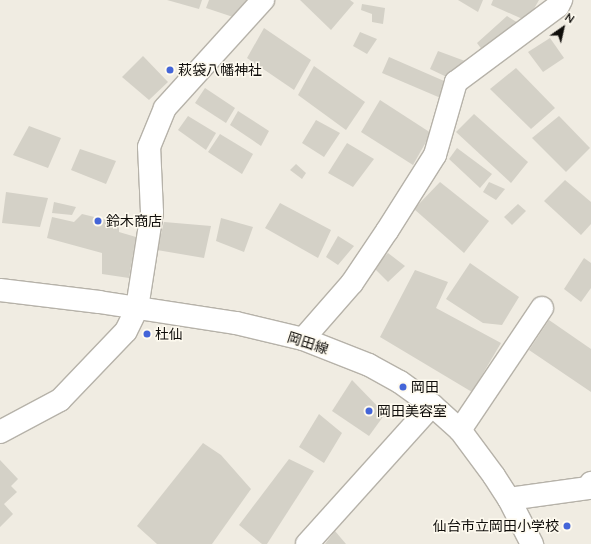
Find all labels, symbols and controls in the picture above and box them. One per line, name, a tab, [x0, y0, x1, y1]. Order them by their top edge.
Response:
north arrow	[543, 8, 583, 48]
text: N	[563, 10, 577, 25]
place label: 萩袋八幡神社	[178, 62, 262, 78]
marker: 萩袋八幡神社	[165, 65, 175, 75]
place label: 鈴木商店	[106, 213, 162, 229]
marker: 鈴木商店	[93, 216, 103, 226]
place label: 杜仙	[155, 326, 183, 342]
marker: 杜仙	[142, 329, 152, 339]
street label: 岡田線	[285, 329, 331, 357]
place label: 岡田	[411, 379, 439, 395]
marker: 岡田	[398, 382, 408, 392]
place label: 岡田美容室	[377, 403, 447, 419]
marker: 岡田美容室	[364, 406, 374, 416]
place label: 仙台市立岡田小学校	[433, 518, 559, 534]
marker: 仙台市立岡田小学校	[562, 521, 572, 531]

